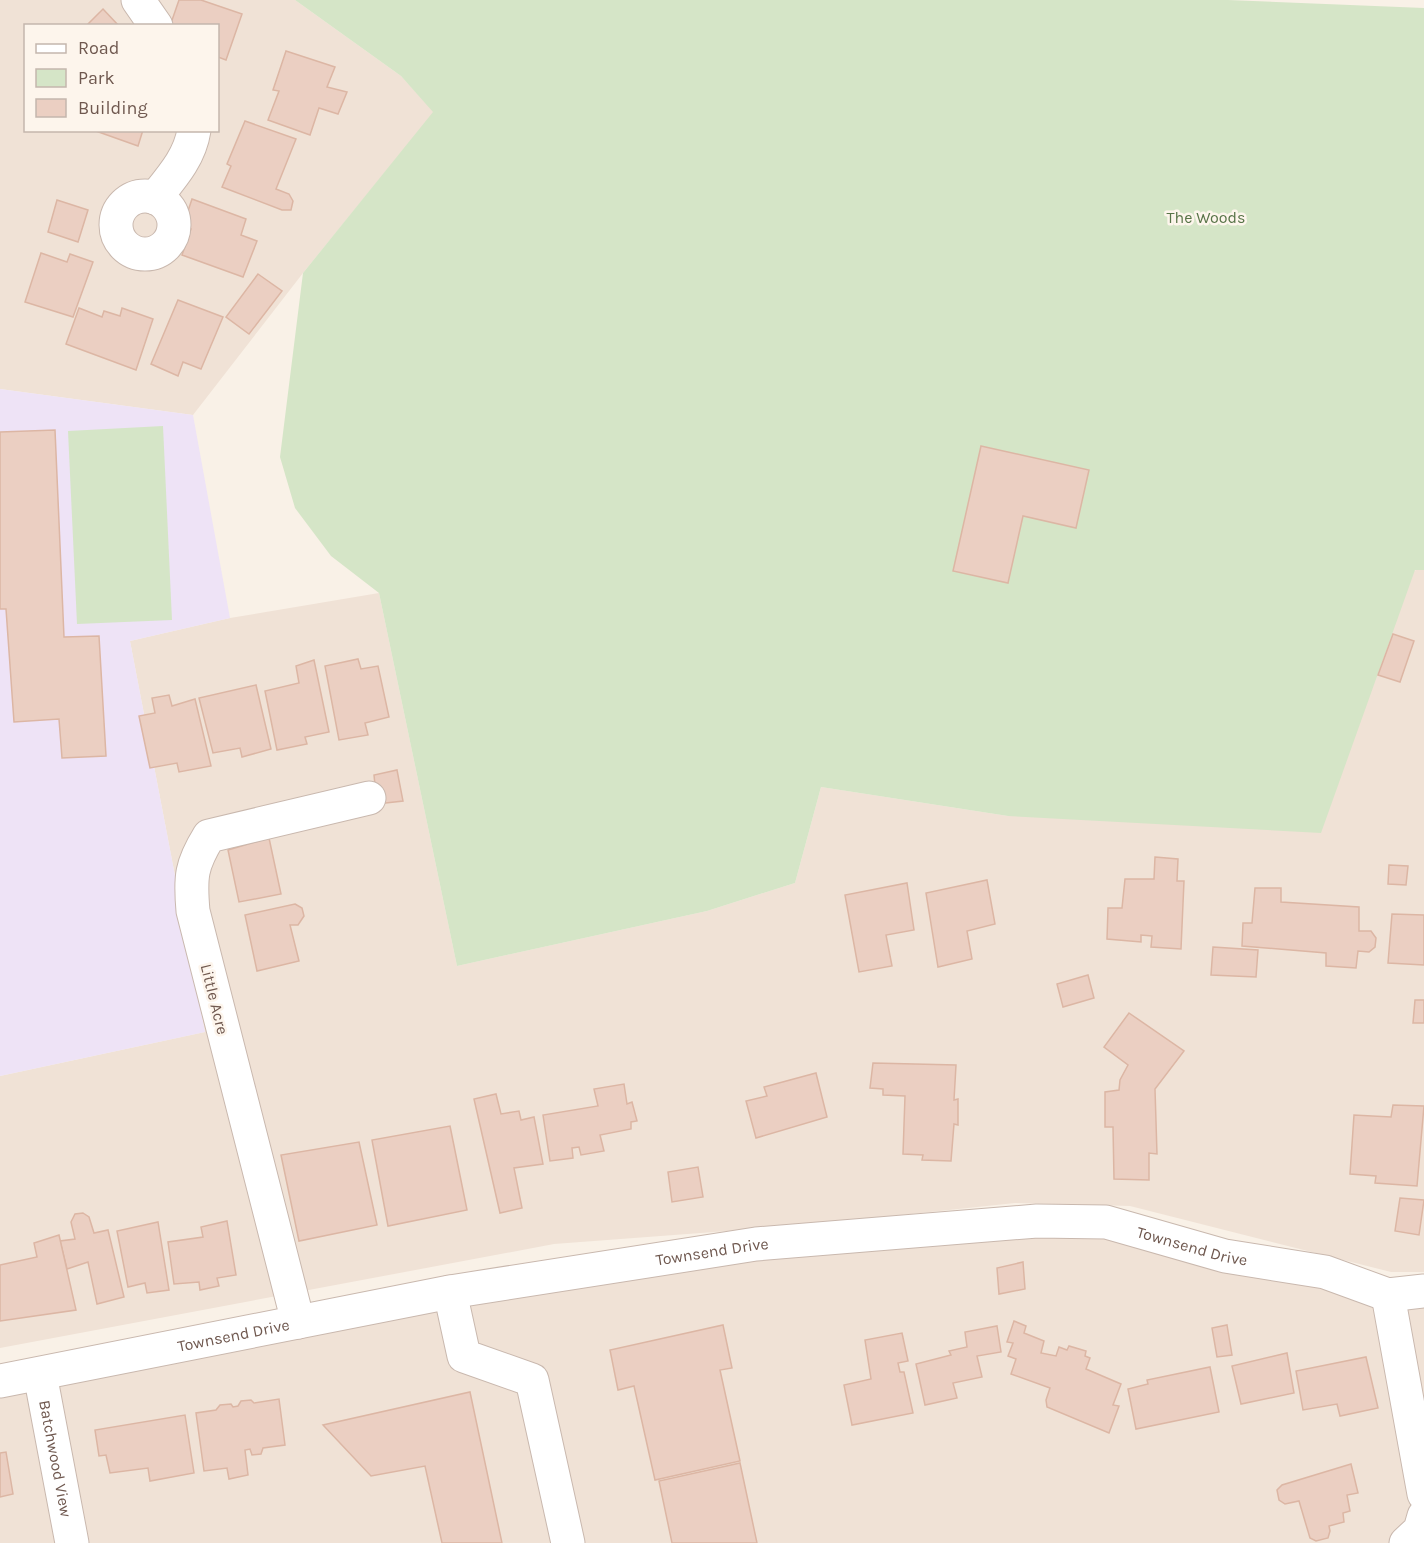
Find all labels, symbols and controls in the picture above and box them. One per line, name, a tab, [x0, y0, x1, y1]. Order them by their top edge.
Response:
legend	[24, 24, 219, 132]
text: Road	[78, 37, 119, 59]
text: Park	[78, 67, 115, 89]
text: Building	[78, 97, 148, 119]
park label: The Woods	[1167, 208, 1245, 227]
street label: Little Acre	[197, 962, 232, 1036]
street label: Townsend Drive	[1135, 1222, 1249, 1269]
street label: Townsend Drive	[654, 1234, 769, 1270]
street label: Townsend Drive	[176, 1315, 291, 1356]
street label: Batchwood View	[35, 1399, 76, 1519]

